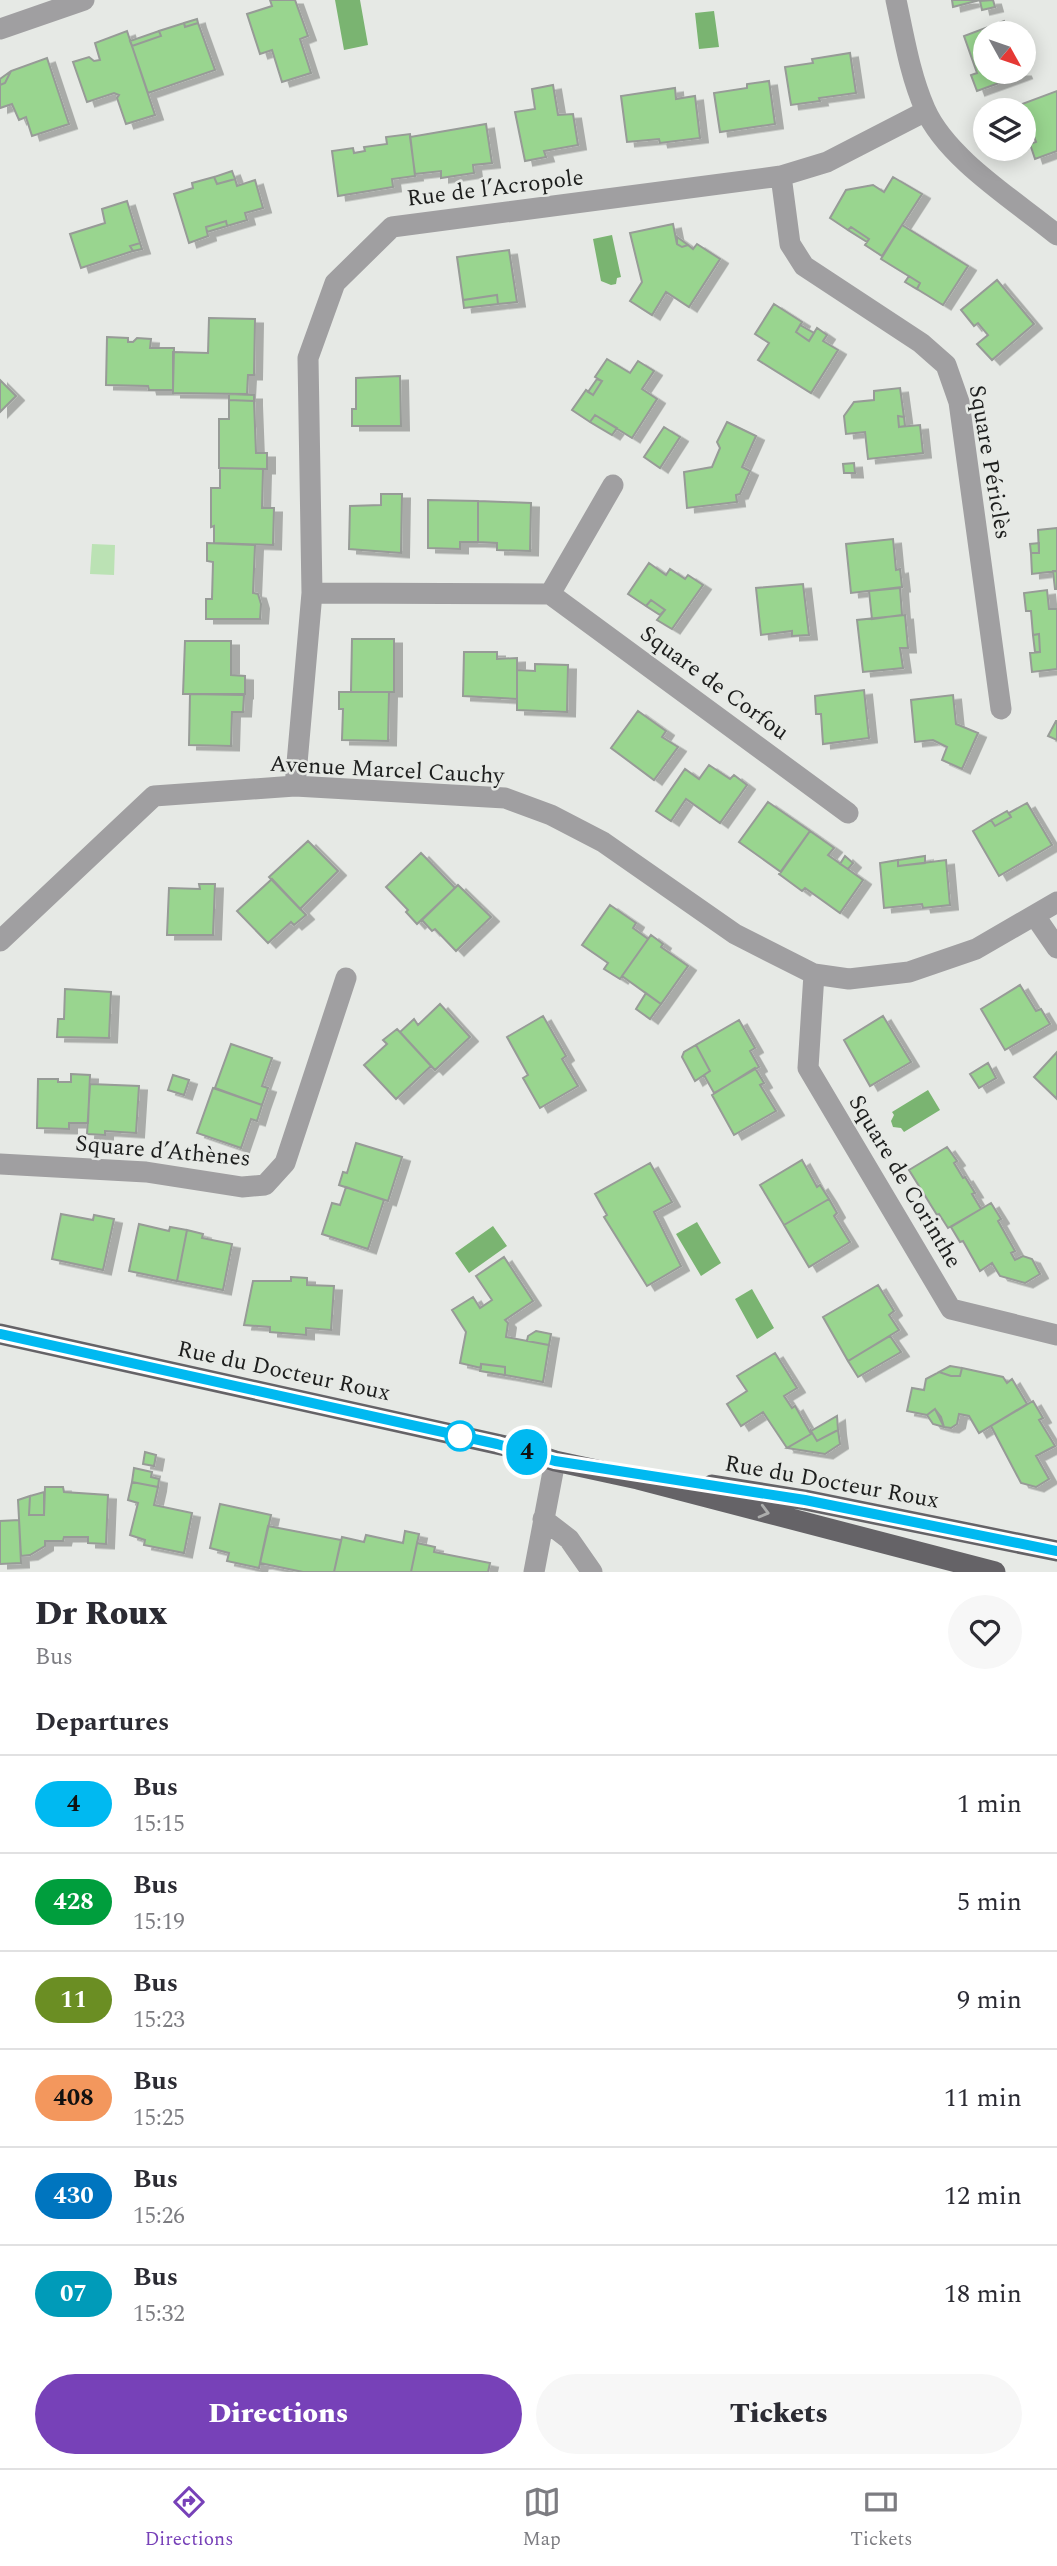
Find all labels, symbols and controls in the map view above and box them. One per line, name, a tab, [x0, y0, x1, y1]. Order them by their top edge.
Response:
north arrow	[973, 21, 1036, 84]
map controls	[973, 21, 1036, 161]
button: layers	[973, 98, 1036, 161]
street label: Rue de l’Acropole	[405, 160, 586, 217]
street label: Square Périclès	[959, 382, 1020, 542]
street label: Square de Corfou	[632, 617, 796, 749]
street label: Avenue Marcel Cauchy	[269, 747, 506, 794]
street label: Square de Corinthe	[839, 1088, 970, 1275]
street label: Square d’Athènes	[74, 1126, 252, 1177]
street label: Rue du Docteur Roux	[174, 1332, 393, 1411]
unlabelled marker	[445, 1421, 475, 1451]
line badge: 4	[504, 1429, 550, 1475]
text: 4	[520, 1434, 534, 1470]
street label: Rue du Docteur Roux	[722, 1446, 942, 1519]
one-way arrow	[758, 1503, 770, 1518]
text: Dr Roux	[35, 1589, 168, 1639]
button: heart	[948, 1595, 1022, 1669]
text: Bus	[35, 1640, 73, 1675]
text: Departures	[35, 1702, 169, 1742]
text: Bus	[133, 1767, 178, 1807]
text: 1 min	[957, 1784, 1022, 1824]
text: 4	[67, 1786, 80, 1822]
text: 15:15	[133, 1807, 185, 1842]
text: Bus	[133, 1865, 178, 1905]
text: 5 min	[957, 1882, 1022, 1922]
text: 428	[53, 1884, 94, 1920]
text: 15:19	[133, 1905, 185, 1940]
text: Bus	[133, 1963, 178, 2003]
text: 9 min	[957, 1980, 1022, 2020]
text: 11	[60, 1982, 87, 2018]
text: 15:23	[133, 2003, 185, 2038]
text: Bus	[133, 2061, 178, 2101]
text: 11 min	[944, 2078, 1022, 2118]
text: 408	[53, 2080, 94, 2116]
text: 15:25	[133, 2101, 185, 2136]
text: Bus	[133, 2159, 178, 2199]
text: 12 min	[944, 2176, 1022, 2216]
text: 430	[53, 2178, 94, 2214]
text: 15:26	[133, 2199, 185, 2234]
text: Bus	[133, 2257, 178, 2297]
text: 18 min	[944, 2274, 1022, 2314]
text: 07	[60, 2276, 87, 2312]
text: 15:32	[133, 2297, 185, 2332]
button: Directions	[35, 2374, 522, 2454]
button: Tickets	[536, 2374, 1022, 2454]
tab: Directions	[145, 2483, 233, 2554]
tab: Map	[523, 2483, 561, 2554]
tab: Tickets	[850, 2483, 912, 2554]

